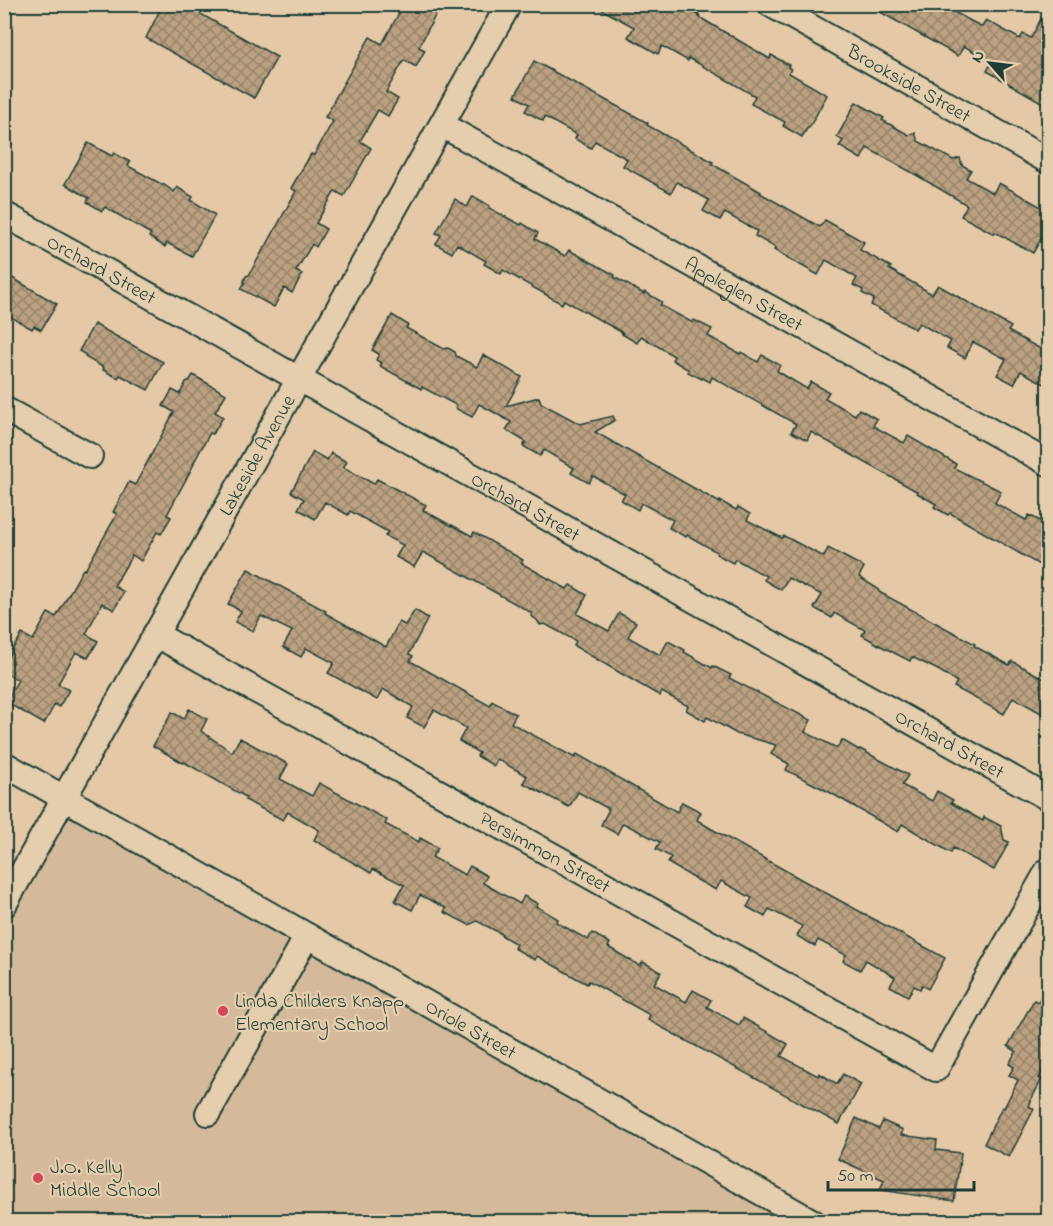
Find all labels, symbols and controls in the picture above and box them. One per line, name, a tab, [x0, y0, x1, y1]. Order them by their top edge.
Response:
north arrow	[960, 33, 1020, 93]
street label: Brookside Street	[840, 38, 976, 132]
text: N	[965, 46, 992, 67]
street label: Orchard Street	[40, 229, 161, 313]
street label: Appleglen Street	[678, 251, 808, 341]
street label: Lakeside Avenue	[213, 390, 304, 522]
street label: Orchard Street	[465, 466, 585, 551]
street label: Orchard Street	[889, 703, 1009, 788]
street label: Persimmon Street	[473, 805, 615, 902]
place label: Linda Childers Knapp Elementary School	[235, 988, 404, 1040]
street label: Oriole Street	[419, 993, 521, 1068]
marker: Linda Childers Knapp Elementary School	[216, 1004, 230, 1018]
place label: J.O. Kelly Middle School	[50, 1154, 160, 1206]
scale bar	[828, 1154, 974, 1192]
text: 50 m	[837, 1164, 874, 1190]
marker: J.O. Kelly Middle School	[31, 1171, 45, 1185]

